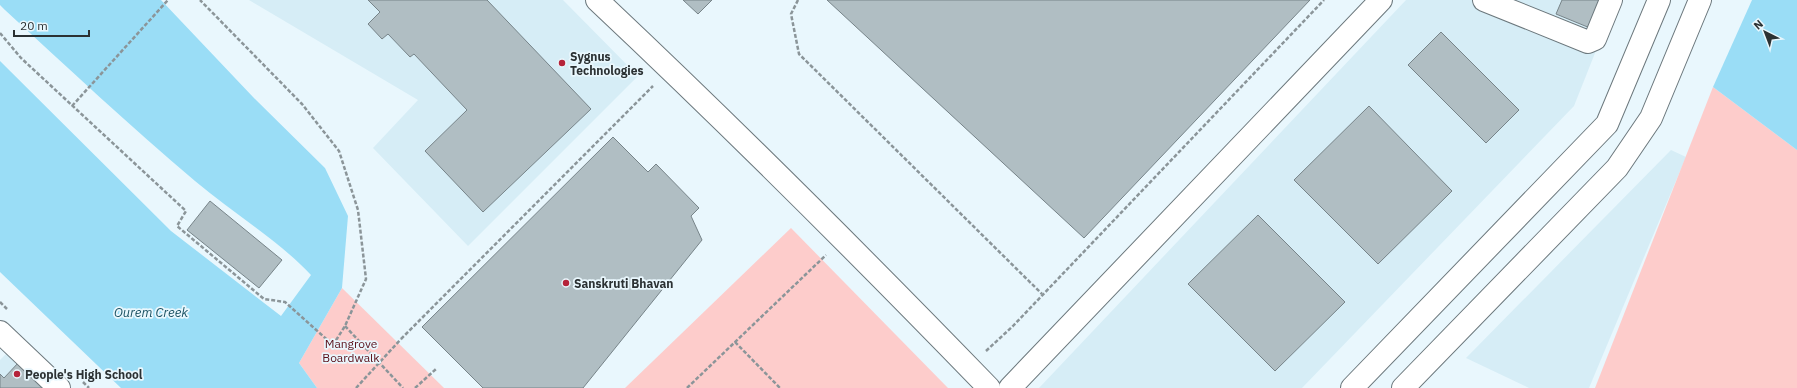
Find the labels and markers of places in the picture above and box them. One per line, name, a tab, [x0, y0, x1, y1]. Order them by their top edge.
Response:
place label: Sygnus Technologies	[570, 49, 644, 78]
marker: Sygnus Technologies	[557, 58, 567, 68]
place label: Sanskruti Bhavan	[574, 276, 674, 291]
marker: Sanskruti Bhavan	[561, 278, 571, 288]
place label: People's High School	[25, 367, 143, 382]
marker: People's High School	[12, 369, 22, 379]

